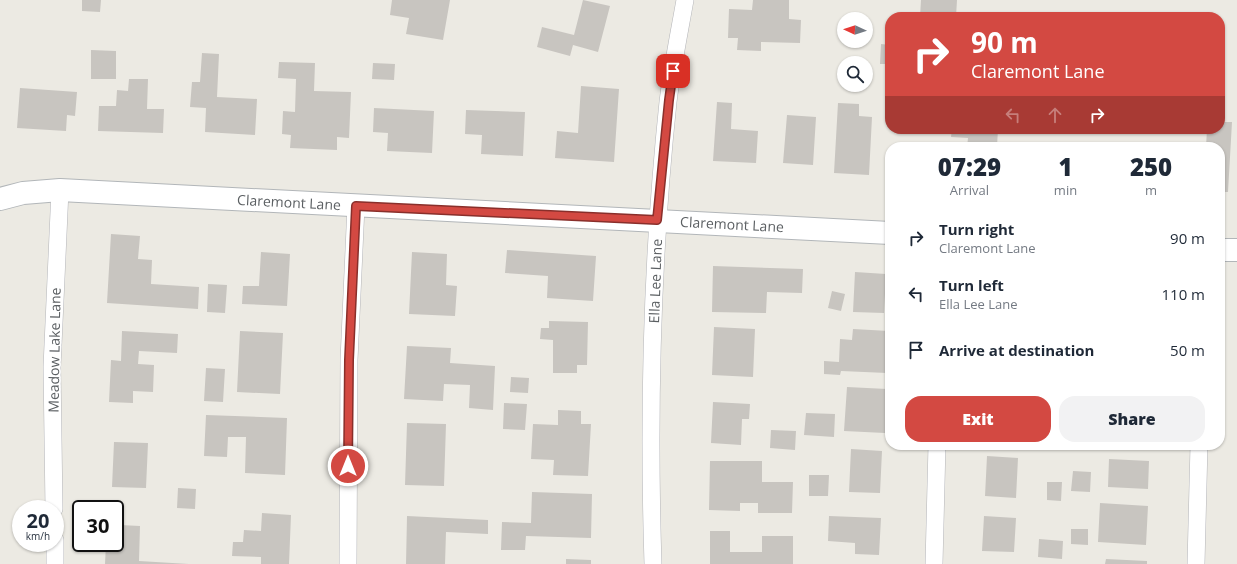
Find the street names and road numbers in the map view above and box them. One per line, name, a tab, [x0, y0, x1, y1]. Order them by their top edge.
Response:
street label: Claremont Lane	[237, 190, 341, 214]
street label: Claremont Lane	[680, 212, 784, 236]
street label: Ella Lee Lane	[644, 238, 666, 324]
street label: Meadow Lake Lane	[43, 287, 65, 413]

